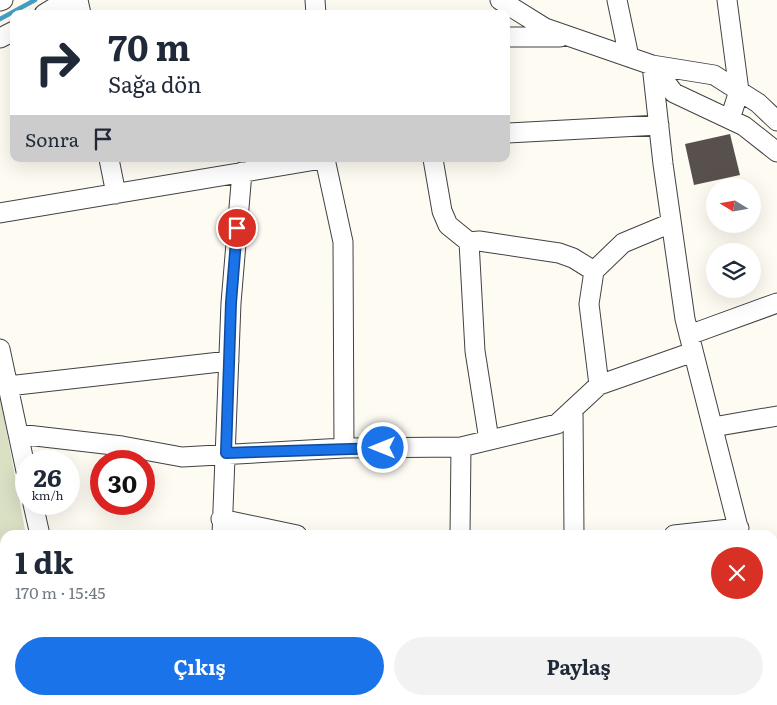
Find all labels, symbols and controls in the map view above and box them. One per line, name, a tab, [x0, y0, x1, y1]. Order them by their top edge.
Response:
text: 70 m	[108, 20, 190, 72]
icon: right	[25, 30, 90, 95]
text: Sağa dön	[108, 67, 202, 100]
text: Sonra	[25, 125, 79, 153]
icon: arrive	[89, 125, 117, 153]
north arrow	[706, 178, 761, 232]
map controls	[706, 178, 761, 298]
pin	[216, 207, 258, 249]
icon: arrive	[223, 214, 251, 242]
button: layers	[706, 243, 761, 298]
position arrow	[356, 421, 408, 473]
speed limit sign: 30	[90, 450, 155, 515]
text: 26	[33, 458, 62, 495]
text: km/h	[32, 486, 63, 504]
text: 1 dk	[15, 539, 73, 583]
button: close	[711, 547, 763, 599]
text: 170 m · 15:45	[15, 580, 105, 604]
button: Çıkış	[15, 637, 384, 695]
button: Paylaş	[394, 637, 763, 695]

